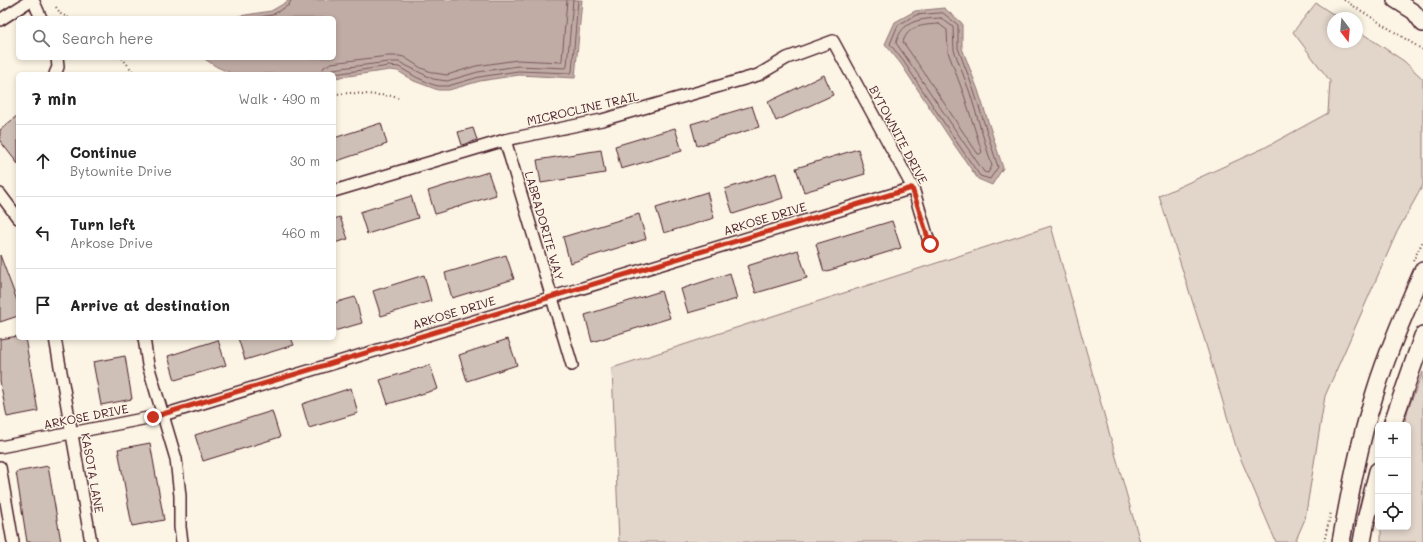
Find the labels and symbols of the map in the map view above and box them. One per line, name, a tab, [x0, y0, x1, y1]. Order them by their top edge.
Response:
north arrow	[1327, 12, 1363, 48]
street label: BYTOWNITE DRIVE	[866, 83, 932, 187]
street label: MICROCLINE TRAIL	[525, 87, 641, 129]
street label: LABRADORITE WAY	[522, 169, 568, 282]
street label: ARKOSE DRIVE	[721, 198, 808, 238]
route start	[921, 235, 939, 253]
street label: ARKOSE DRIVE	[410, 292, 497, 332]
street label: ARKOSE DRIVE	[42, 400, 130, 432]
route end	[144, 408, 162, 426]
street label: KASOTA LANE	[78, 432, 108, 514]

